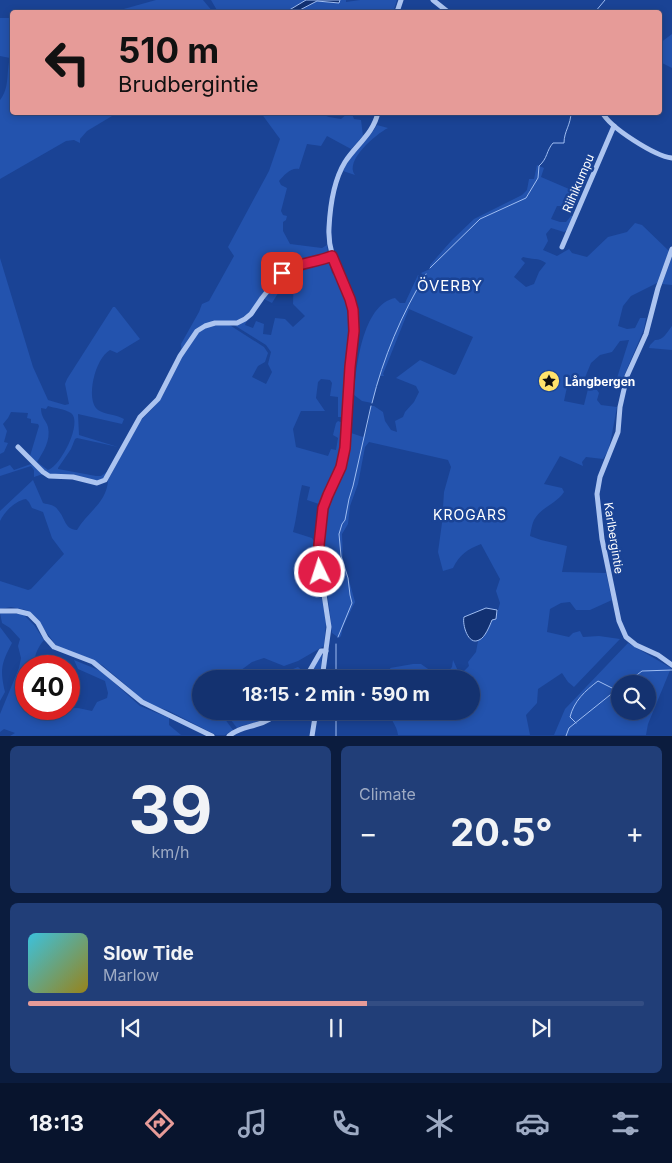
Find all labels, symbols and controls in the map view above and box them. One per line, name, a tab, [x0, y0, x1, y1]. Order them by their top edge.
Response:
text: 510 m	[118, 29, 219, 71]
icon: left	[35, 30, 100, 95]
text: Brudbergintie	[118, 71, 259, 97]
street label: Riihikumpu	[559, 151, 597, 215]
pin	[261, 252, 303, 294]
icon: arrive	[268, 259, 296, 287]
district label: ÖVERBY	[417, 276, 483, 295]
place icon: Långbergen	[537, 369, 561, 393]
place label: Långbergen	[565, 374, 635, 389]
street label: Karlbergintie	[601, 501, 627, 575]
district label: KROGARS	[433, 506, 507, 523]
position arrow	[293, 545, 345, 597]
speed limit sign: 40	[15, 655, 80, 720]
map controls	[611, 675, 656, 720]
button: search	[611, 675, 656, 720]
text: 18:15 · 2 min · 590 m	[242, 683, 430, 706]
text: 39	[128, 770, 213, 849]
text: Climate	[359, 784, 416, 804]
text: 20.5°	[450, 809, 553, 855]
text: −	[359, 816, 378, 850]
text: +	[625, 816, 644, 850]
text: km/h	[151, 842, 190, 862]
text: Slow Tide	[103, 942, 194, 965]
text: Marlow	[103, 965, 159, 985]
icon: previous	[117, 1014, 145, 1042]
icon: pause	[322, 1014, 350, 1042]
icon: next	[527, 1014, 555, 1042]
icon: directions	[142, 1106, 177, 1141]
icon: music	[235, 1106, 270, 1141]
icon: phone	[328, 1106, 363, 1141]
icon: climate	[422, 1106, 457, 1141]
icon: car	[515, 1106, 550, 1141]
icon: filters	[608, 1106, 643, 1141]
text: 18:13	[29, 1110, 84, 1136]

